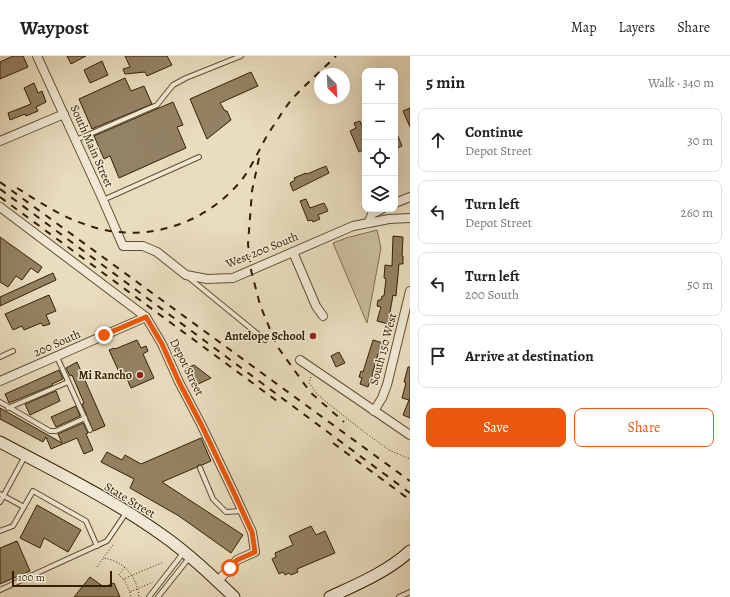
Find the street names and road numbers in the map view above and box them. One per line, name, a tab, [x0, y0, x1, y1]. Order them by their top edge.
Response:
street label: South Main Street	[67, 102, 117, 190]
street label: West 200 South	[223, 228, 301, 272]
street label: South 150 West	[366, 311, 400, 387]
street label: 200 South	[31, 325, 84, 360]
street label: Depot Street	[166, 336, 208, 398]
street label: State Street	[101, 478, 159, 522]

